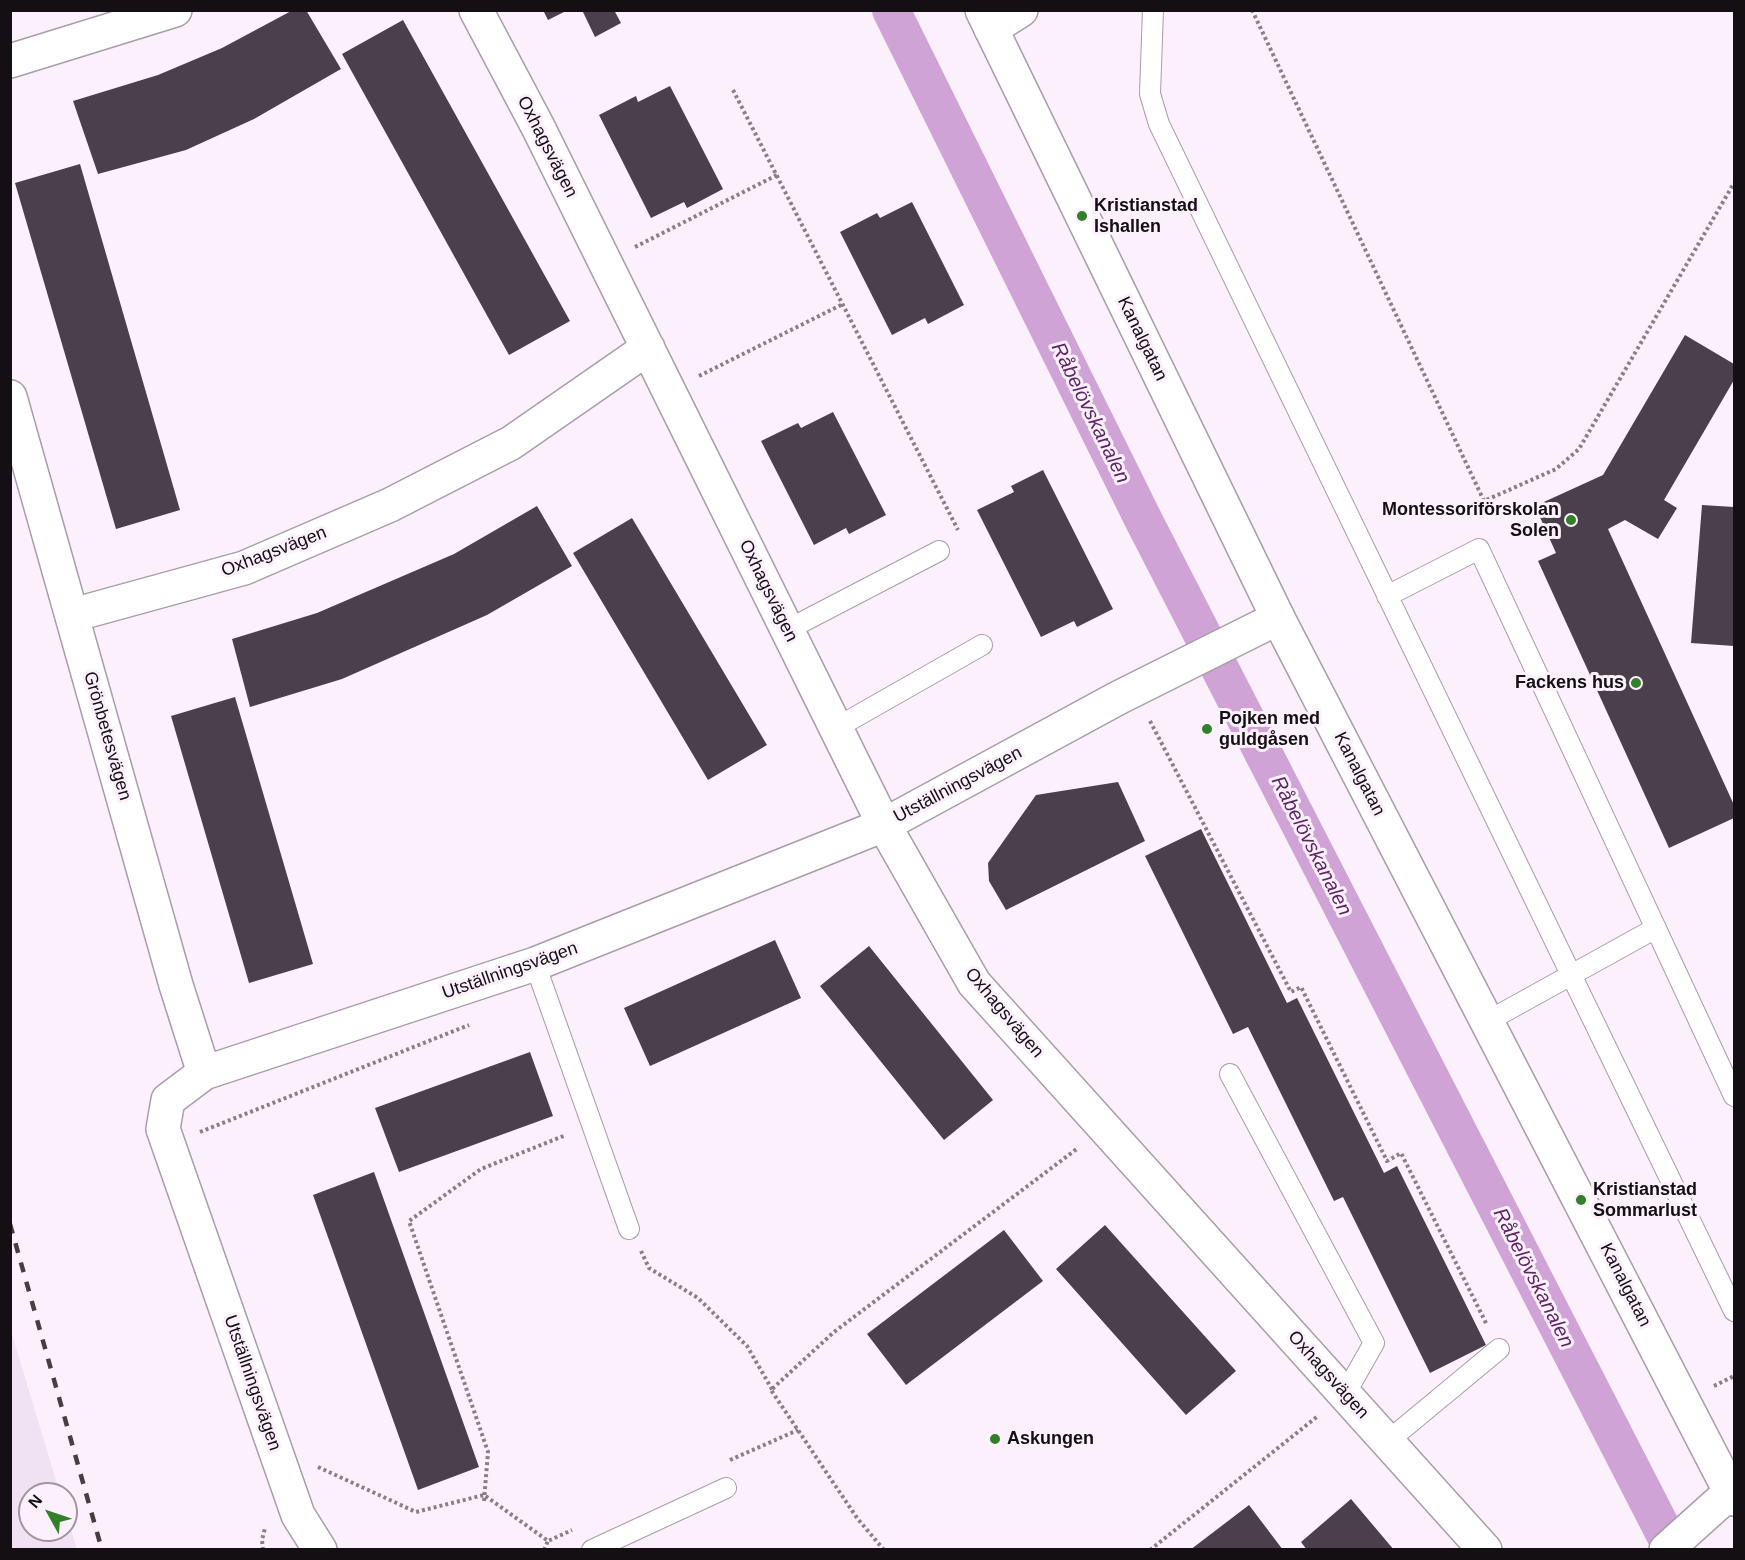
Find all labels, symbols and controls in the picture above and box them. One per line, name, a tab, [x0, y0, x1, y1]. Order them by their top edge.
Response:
street label: Oxhagsvägen	[512, 93, 582, 201]
place label: Kristianstad Ishallen	[1094, 195, 1198, 238]
marker: Kristianstad Ishallen	[1075, 209, 1089, 223]
street label: Kanalgatan	[1112, 293, 1172, 385]
water label: Råbelövskanalen	[1046, 339, 1134, 487]
place label: Montessoriförskolan Solen	[1382, 499, 1559, 542]
marker: Montessoriförskolan Solen	[1564, 513, 1578, 527]
street label: Oxhagsvägen	[218, 522, 330, 582]
street label: Oxhagsvägen	[734, 536, 802, 646]
street label: Grönbetesvägen	[78, 669, 136, 803]
place label: Fackens hus	[1515, 672, 1624, 694]
marker: Fackens hus	[1629, 676, 1643, 690]
place label: Pojken med guldgåsen	[1219, 708, 1320, 750]
marker: Pojken med guldgåsen	[1200, 722, 1214, 736]
street label: Kanalgatan	[1329, 729, 1389, 819]
street label: Utställningsvägen	[890, 742, 1026, 828]
water label: Råbelövskanalen	[1265, 772, 1357, 920]
street label: Utställningsvägen	[439, 938, 581, 1004]
street label: Oxhagsvägen	[960, 964, 1048, 1062]
place label: Kristianstad Sommarlust	[1593, 1179, 1697, 1222]
marker: Kristianstad Sommarlust	[1574, 1193, 1588, 1207]
water label: Råbelövskanalen	[1487, 1204, 1579, 1352]
street label: Kanalgatan	[1595, 1240, 1655, 1330]
street label: Utställningsvägen	[219, 1312, 285, 1454]
street label: Oxhagsvägen	[1283, 1327, 1373, 1423]
place label: Askungen	[1007, 1428, 1094, 1450]
marker: Askungen	[988, 1432, 1002, 1446]
north arrow	[18, 1482, 78, 1542]
text: N	[25, 1492, 46, 1511]

